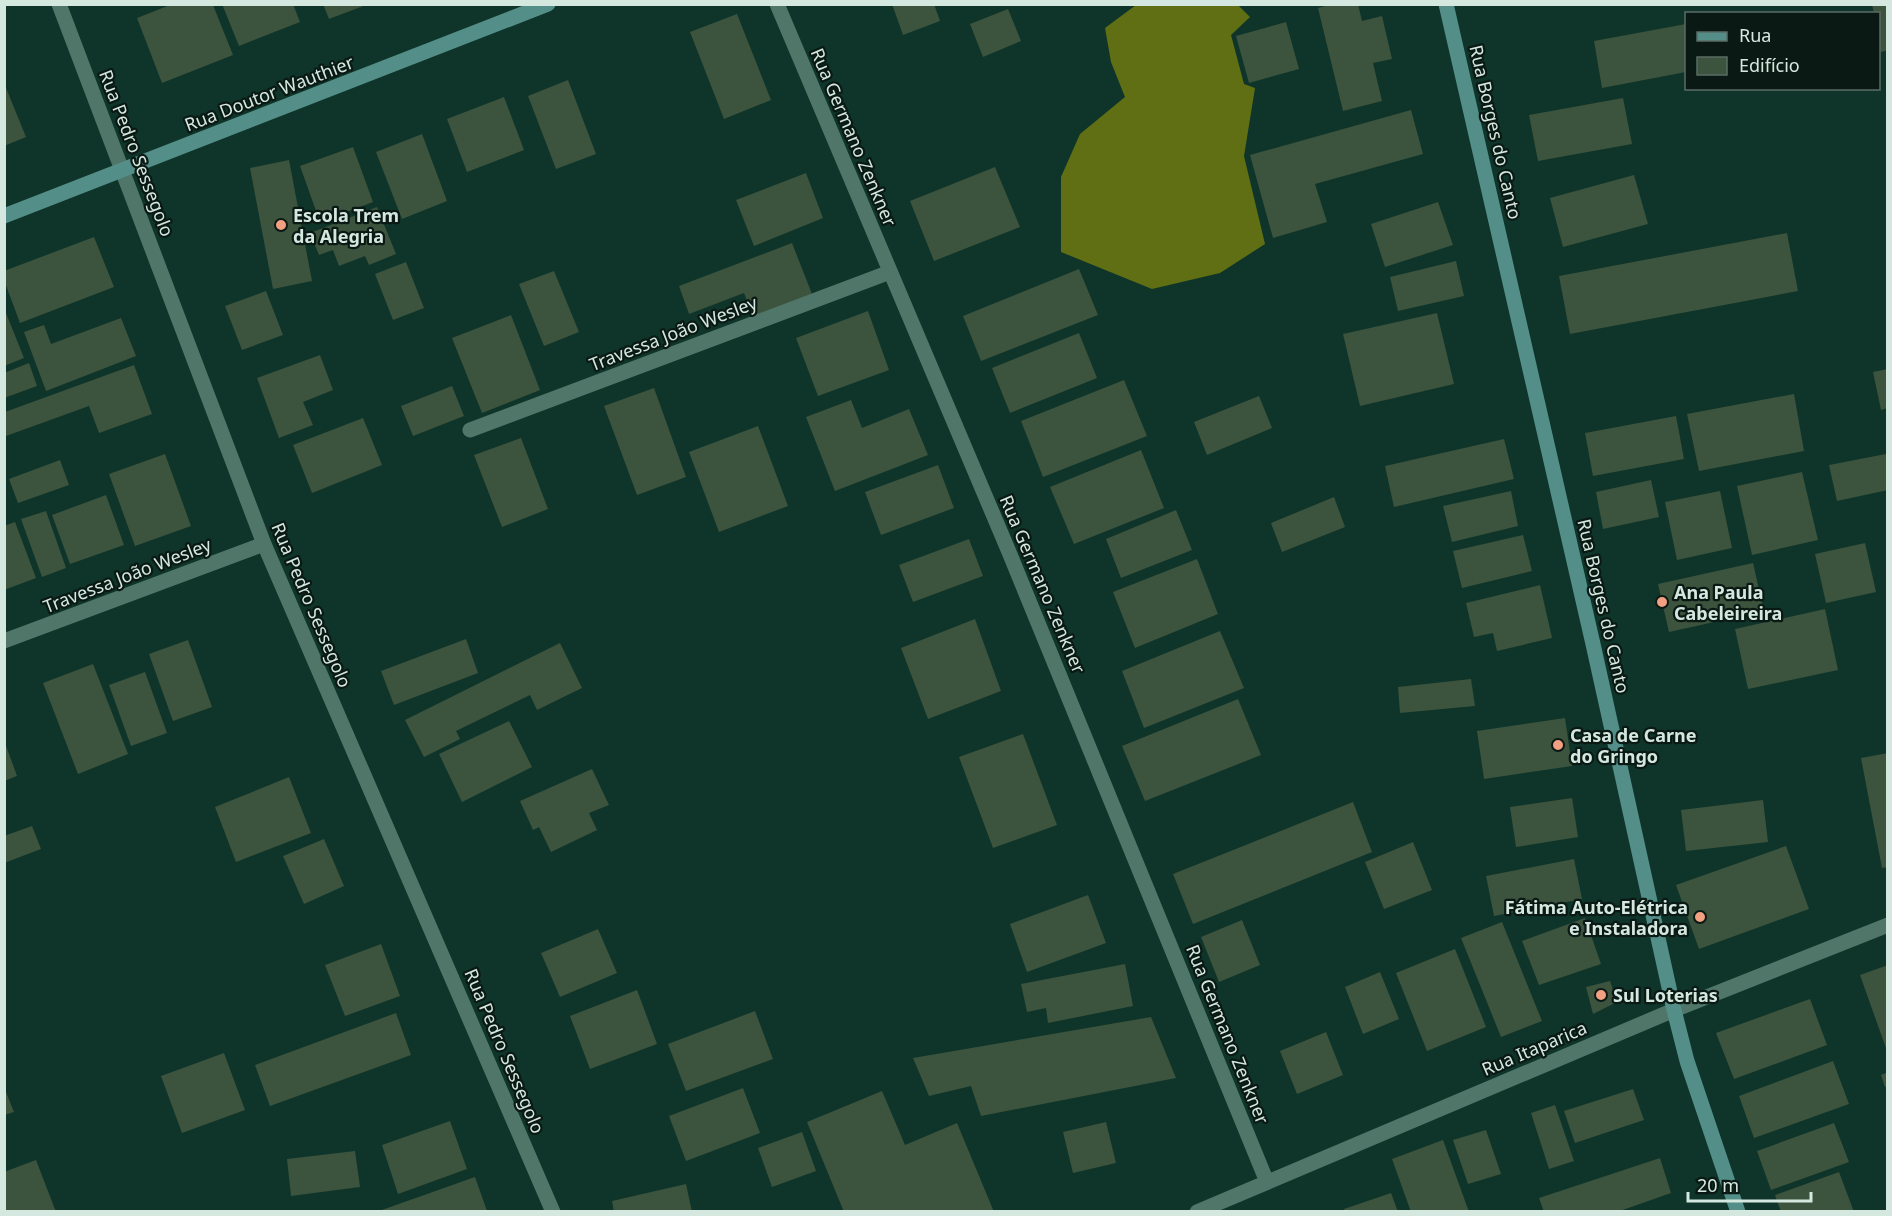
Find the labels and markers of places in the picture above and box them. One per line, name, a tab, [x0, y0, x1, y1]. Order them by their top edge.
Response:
place label: Escola Trem da Alegria	[293, 203, 399, 248]
marker: Escola Trem da Alegria	[274, 218, 288, 232]
place label: Ana Paula Cabeleireira	[1674, 580, 1782, 625]
marker: Ana Paula Cabeleireira	[1655, 595, 1669, 609]
place label: Casa de Carne do Gringo	[1570, 723, 1696, 768]
marker: Casa de Carne do Gringo	[1551, 738, 1565, 752]
place label: Fátima Auto-Elétrica e Instaladora	[1505, 895, 1688, 940]
marker: Fátima Auto-Elétrica e Instaladora	[1693, 910, 1707, 924]
place label: Sul Loterias	[1613, 983, 1718, 1007]
marker: Sul Loterias	[1594, 988, 1608, 1002]

